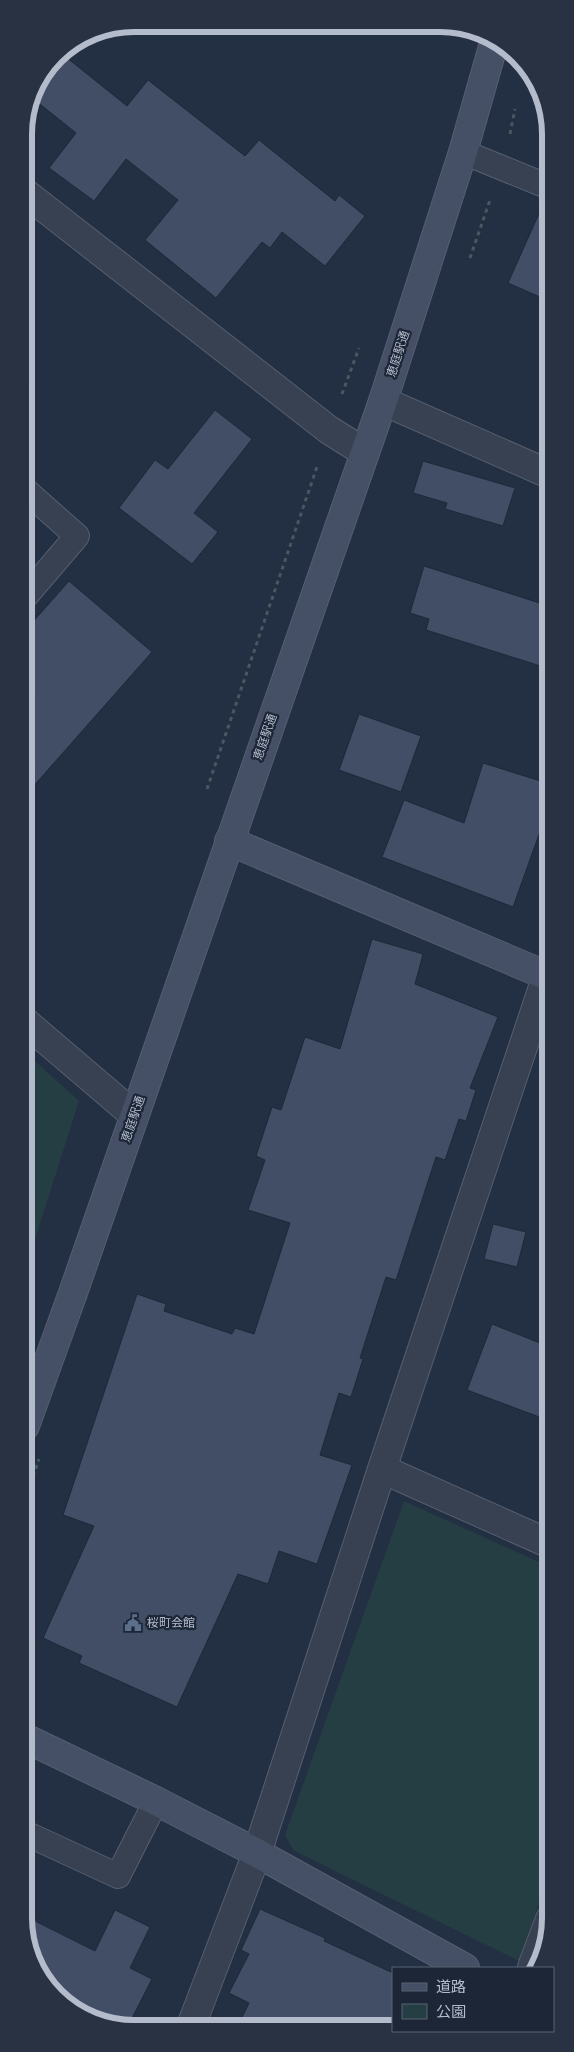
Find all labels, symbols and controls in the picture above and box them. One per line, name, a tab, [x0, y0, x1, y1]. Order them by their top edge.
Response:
street label: 恵庭駅通	[384, 329, 412, 379]
street label: 恵庭駅通	[251, 712, 279, 762]
street label: 恵庭駅通	[119, 1094, 147, 1144]
public building icon: 桜町会館	[123, 1613, 143, 1633]
place label: 桜町会館	[147, 1616, 195, 1630]
legend	[392, 1967, 554, 2032]
text: 道路	[436, 1978, 466, 1996]
text: 公園	[436, 2003, 466, 2021]

